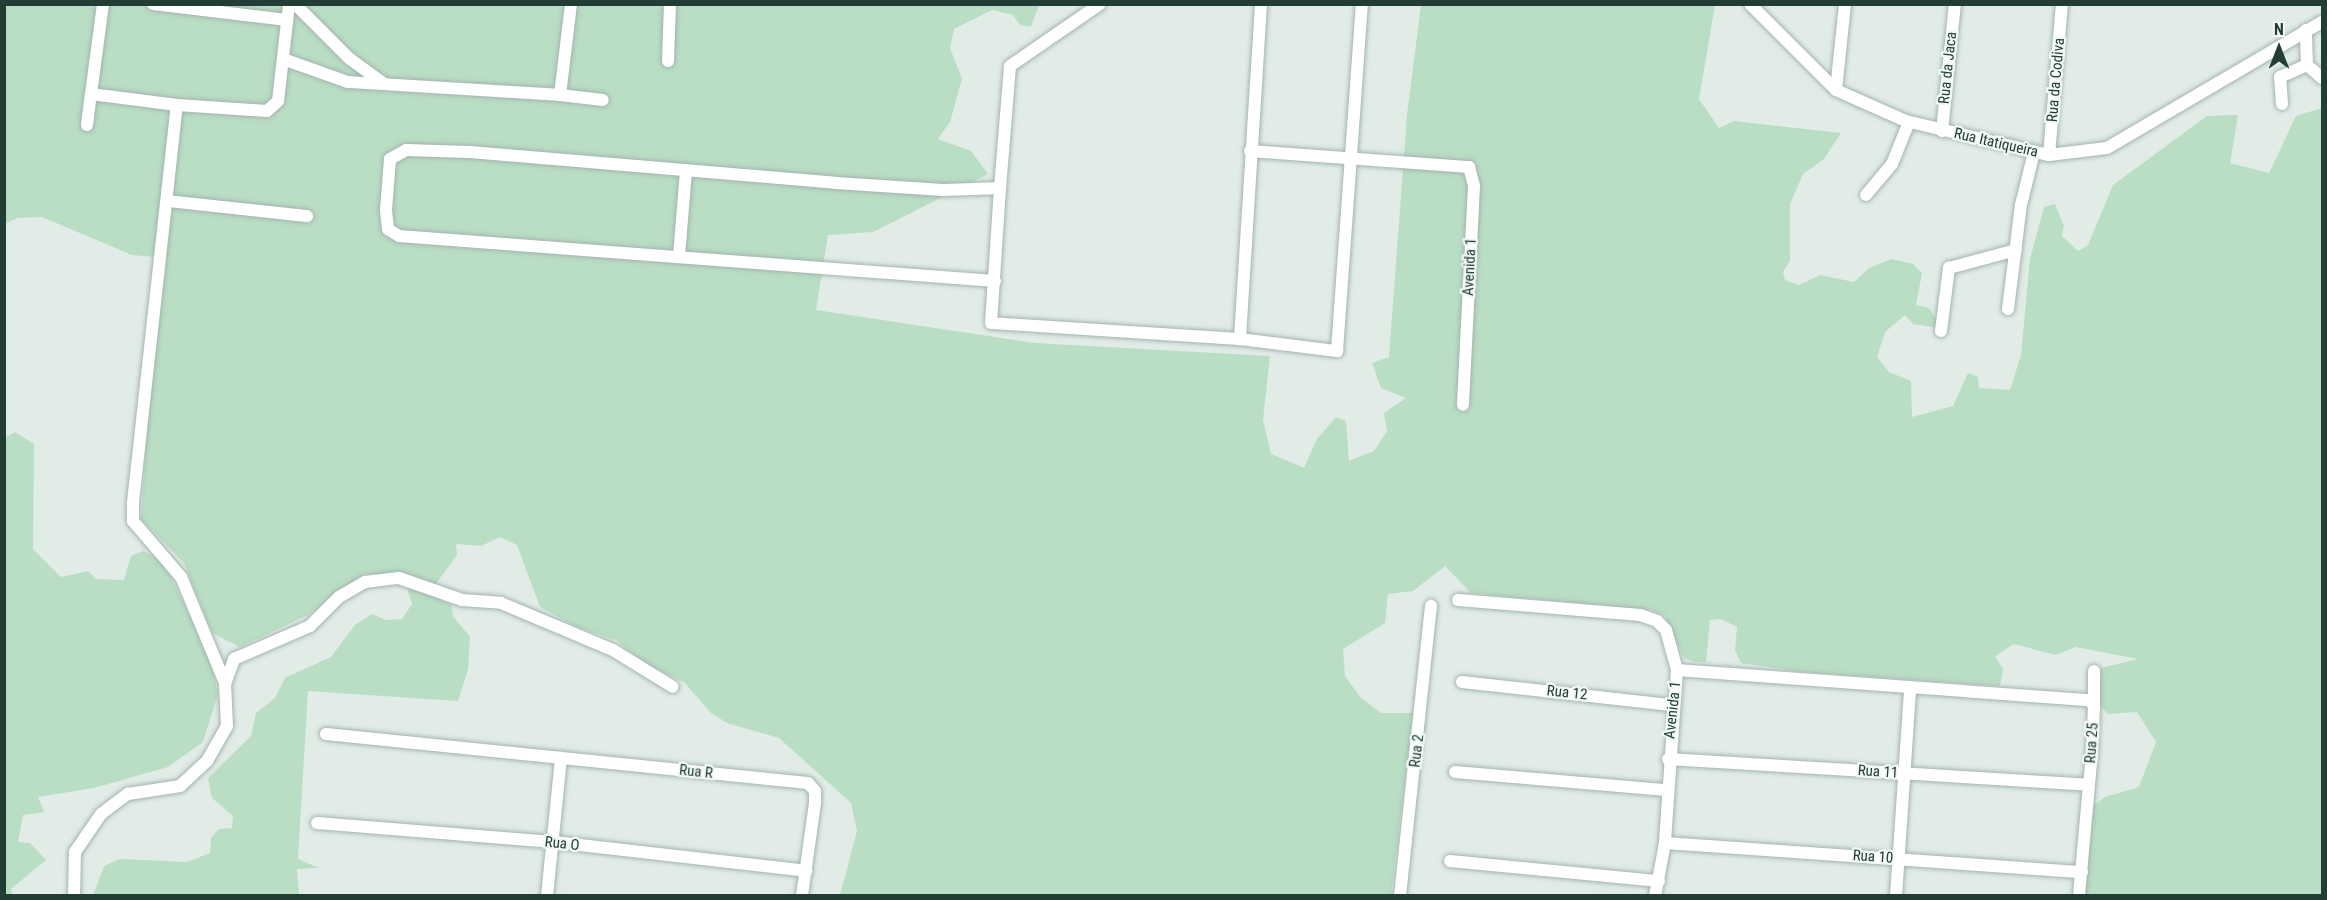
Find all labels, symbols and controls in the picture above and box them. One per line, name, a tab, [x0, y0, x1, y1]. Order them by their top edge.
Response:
north arrow	[2249, 18, 2309, 78]
text: N	[2274, 20, 2284, 39]
street label: Rua da Jaca	[1935, 31, 1961, 105]
street label: Rua da Codiva	[2043, 37, 2069, 123]
street label: Rua Itatiqueira	[1952, 125, 2040, 161]
street label: Avenida 1	[1459, 238, 1481, 296]
street label: Avenida 1	[1661, 680, 1685, 740]
street label: Rua 12	[1546, 682, 1588, 704]
street label: Rua 25	[2082, 722, 2102, 764]
street label: Rua 2	[1406, 733, 1428, 769]
street label: Rua R	[678, 761, 714, 783]
street label: Rua 11	[1857, 762, 1899, 782]
street label: Rua O	[544, 833, 580, 855]
street label: Rua 10	[1852, 847, 1894, 867]

